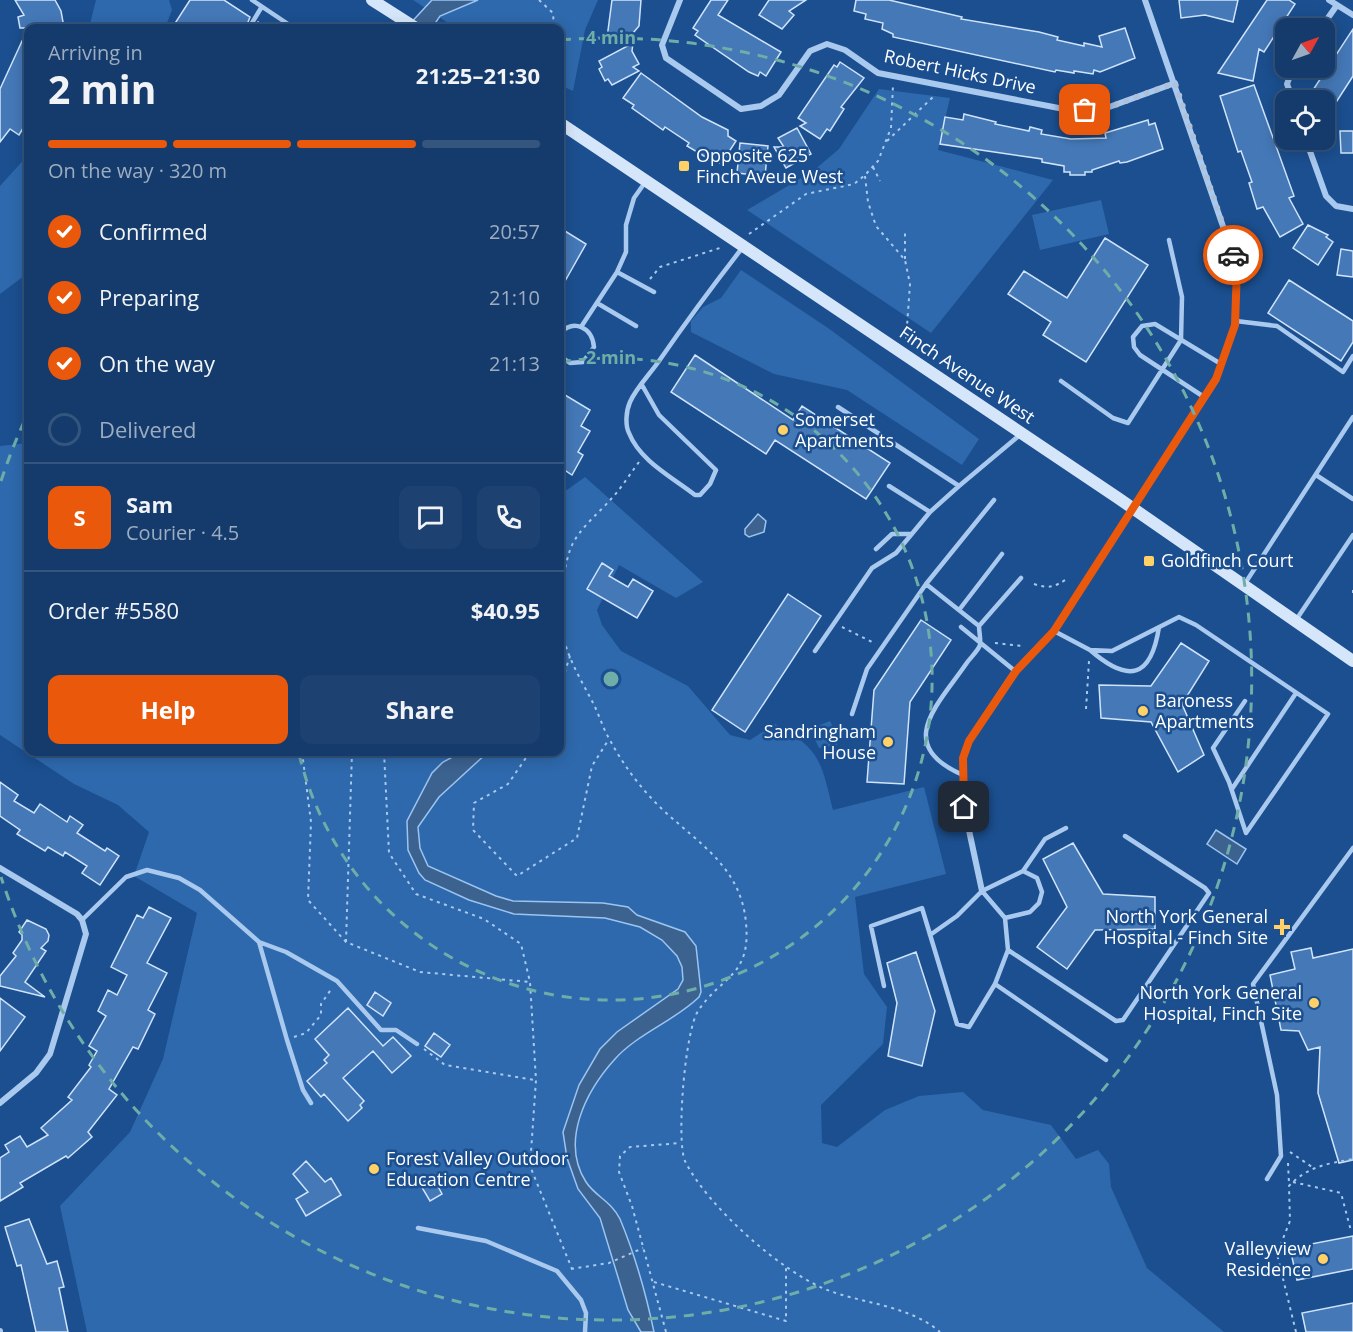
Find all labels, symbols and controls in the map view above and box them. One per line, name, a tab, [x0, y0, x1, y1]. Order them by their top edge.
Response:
north arrow	[1275, 18, 1335, 78]
map controls	[1275, 18, 1335, 150]
text: 4 min	[586, 25, 636, 49]
text: Arriving in	[48, 39, 143, 66]
street label: Robert Hicks Drive	[882, 43, 1038, 99]
text: 21:25–21:30	[416, 60, 540, 90]
text: 2 min	[48, 62, 156, 115]
pin	[1059, 84, 1110, 135]
button: locate	[1275, 90, 1335, 150]
icon: bag	[1068, 93, 1101, 126]
place label: Opposite 625 Finch Aveue West	[696, 143, 843, 188]
text: On the way · 320 m	[48, 157, 227, 184]
marker: Opposite 625 Finch Aveue West	[677, 159, 691, 173]
icon: check	[48, 215, 81, 248]
text: Confirmed	[99, 216, 208, 246]
text: 20:57	[489, 218, 540, 245]
courier	[1203, 225, 1263, 285]
icon: car	[1217, 239, 1250, 272]
icon: check	[48, 281, 81, 314]
text: Preparing	[99, 282, 199, 312]
text: 21:10	[489, 284, 540, 311]
street label: Finch Avenue West	[895, 320, 1040, 428]
text: 2 min	[586, 345, 636, 369]
icon: check	[48, 347, 81, 380]
text: On the way	[99, 348, 215, 378]
text: 21:13	[489, 350, 540, 377]
place label: Somerset Apartments	[795, 407, 894, 452]
text: Delivered	[99, 414, 197, 444]
marker: Somerset Apartments	[776, 423, 790, 437]
button: chat	[399, 486, 462, 549]
button: phone	[477, 486, 540, 549]
text: Sam	[126, 489, 173, 519]
text: S	[73, 502, 86, 532]
text: Courier · 4.5	[126, 519, 239, 546]
place label: Goldfinch Court	[1161, 548, 1293, 572]
marker: Goldfinch Court	[1142, 554, 1156, 568]
text: Order #5580	[48, 595, 179, 625]
text: $40.95	[471, 595, 540, 625]
centre of rings	[601, 669, 621, 689]
button: Help	[48, 675, 288, 744]
button: Share	[300, 675, 540, 744]
place label: Baroness Apartments	[1155, 688, 1254, 733]
marker: Baroness Apartments	[1136, 704, 1150, 718]
place label: Sandringham House	[764, 719, 876, 764]
marker: Sandringham House	[881, 735, 895, 749]
pin	[938, 781, 989, 832]
icon: home	[947, 790, 980, 823]
place label: North York General Hospital - Finch Site	[1104, 904, 1268, 949]
marker: North York General Hospital - Finch Site	[1273, 918, 1291, 936]
place label: North York General Hospital, Finch Site	[1140, 980, 1302, 1025]
marker: North York General Hospital, Finch Site	[1307, 996, 1321, 1010]
place label: Forest Valley Outdoor Education Centre	[386, 1146, 569, 1191]
marker: Forest Valley Outdoor Education Centre	[367, 1162, 381, 1176]
place label: Valleyview Residence	[1224, 1236, 1311, 1281]
marker: Valleyview Residence	[1316, 1252, 1330, 1266]

